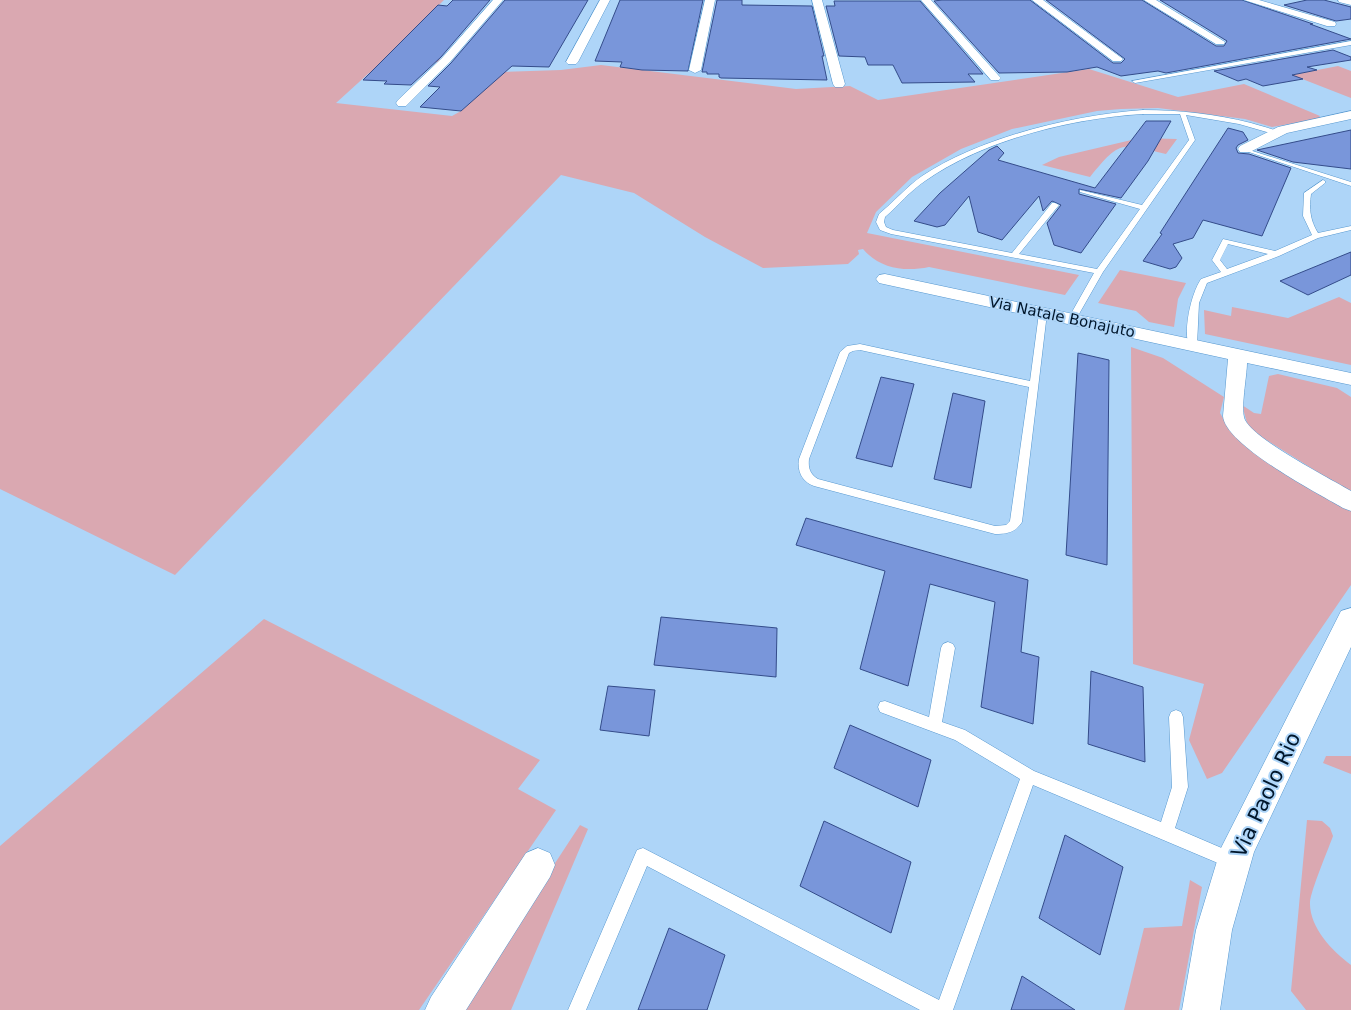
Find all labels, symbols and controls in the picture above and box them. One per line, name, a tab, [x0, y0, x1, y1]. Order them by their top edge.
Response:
street label: Via Natale Bonajuto	[987, 293, 1137, 341]
street label: Via Paolo Rio	[1227, 729, 1305, 861]

